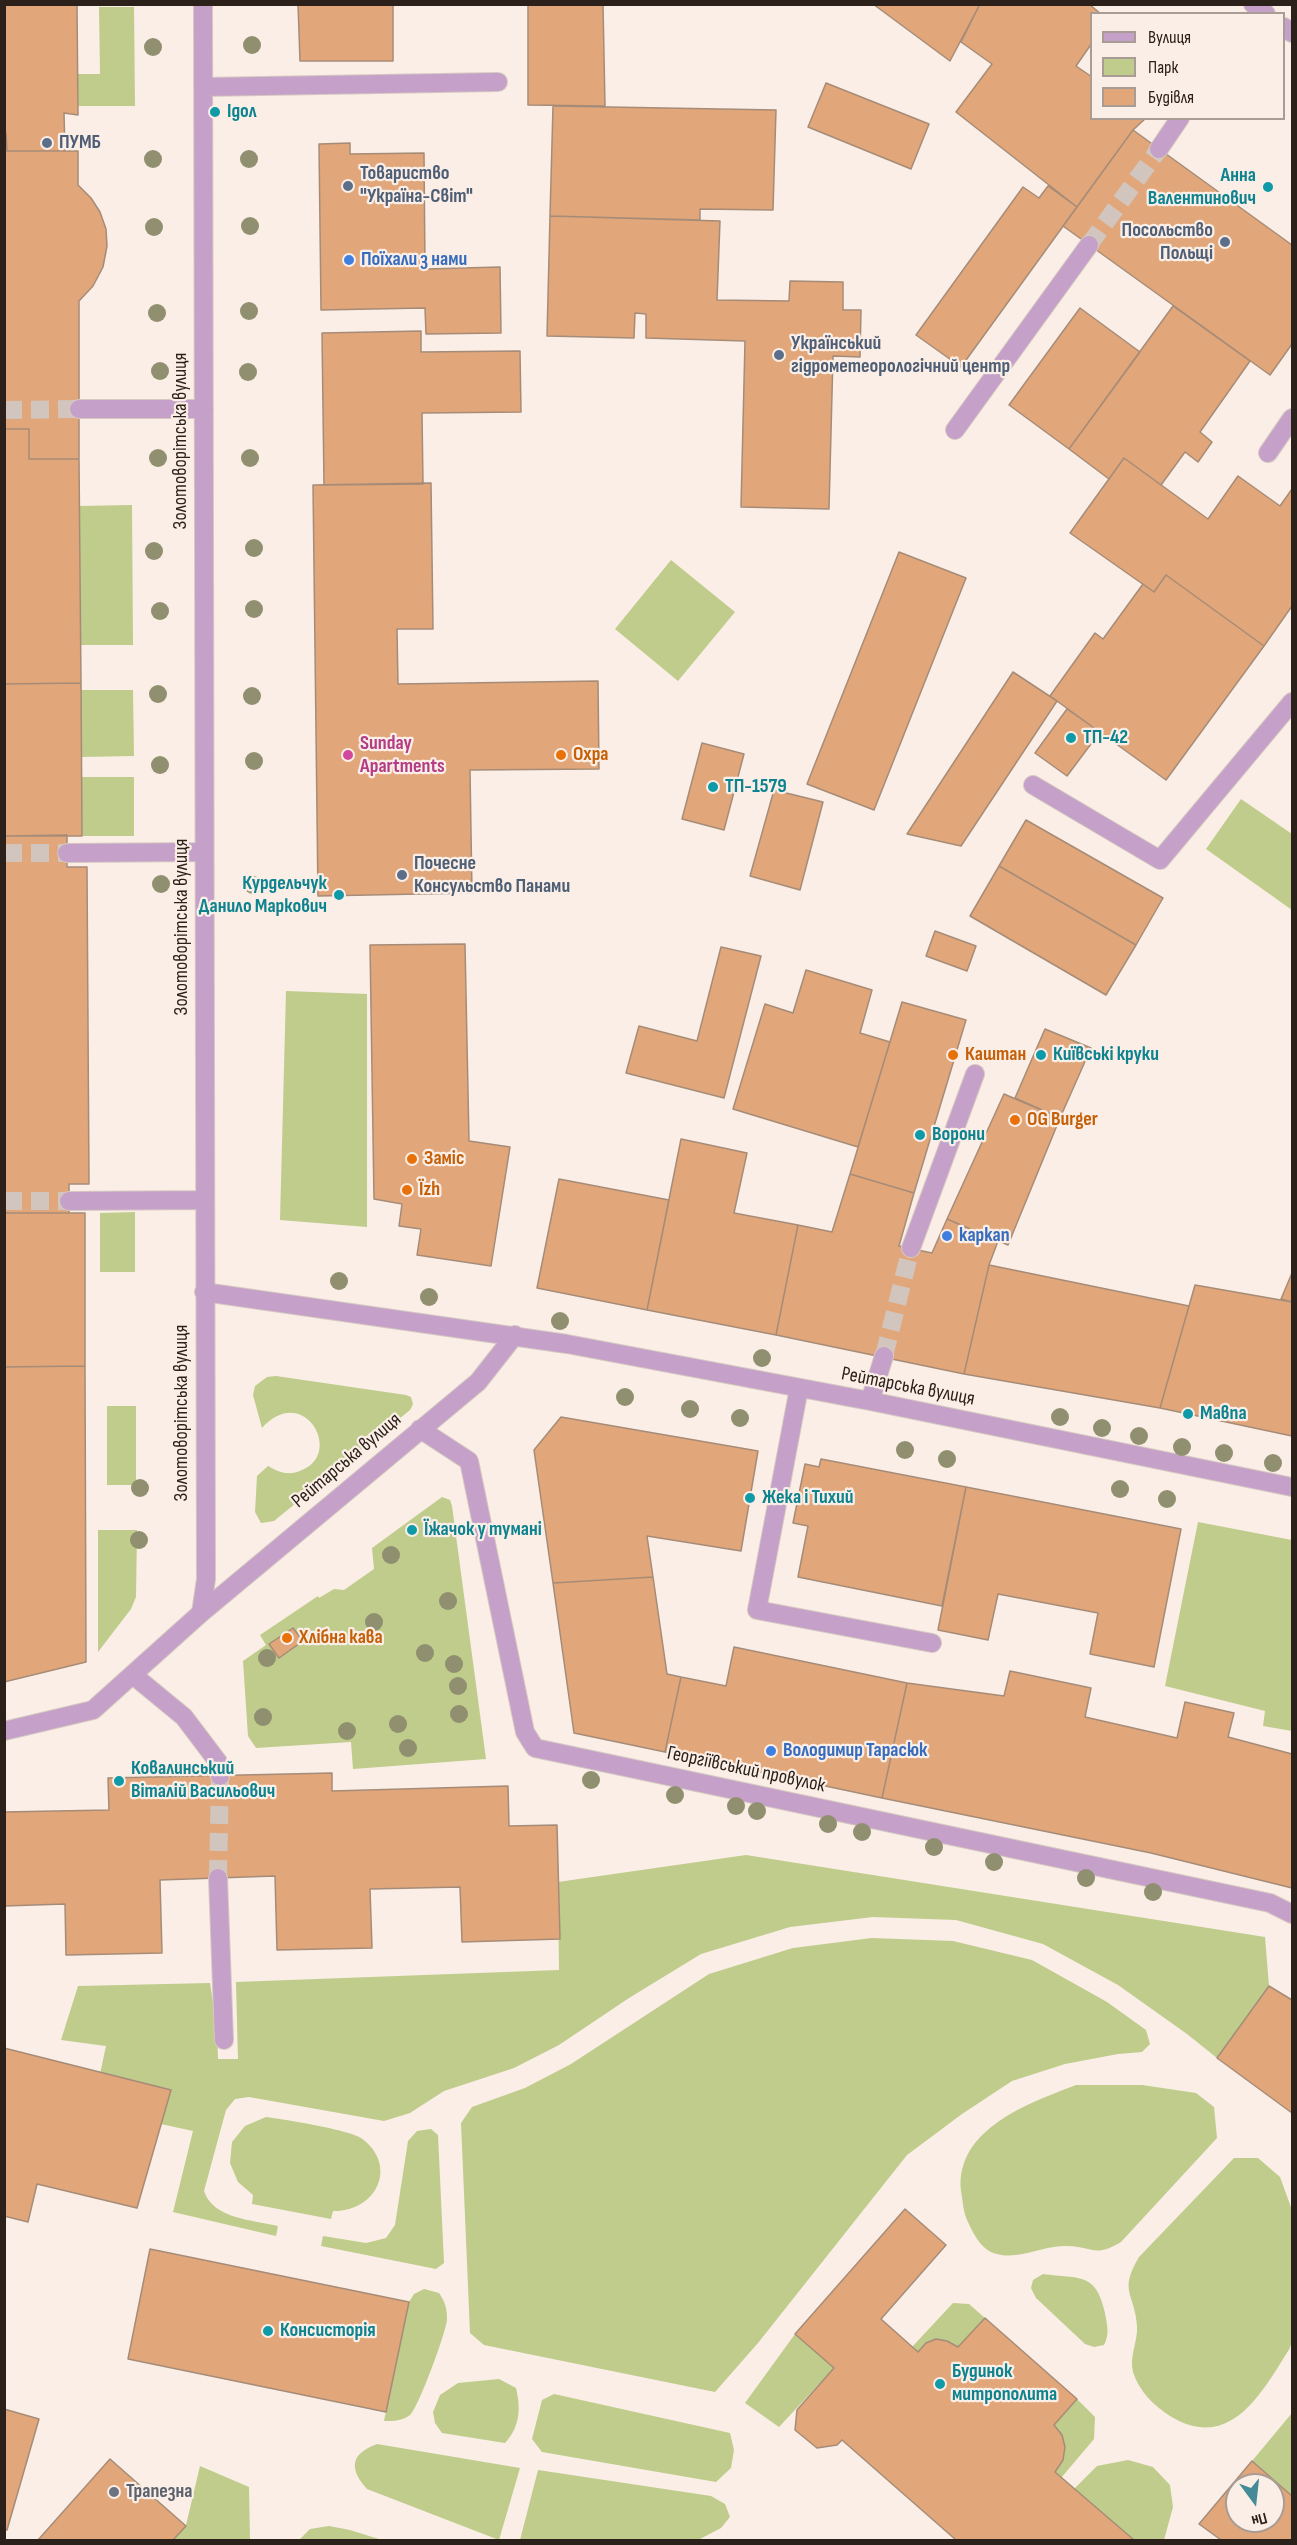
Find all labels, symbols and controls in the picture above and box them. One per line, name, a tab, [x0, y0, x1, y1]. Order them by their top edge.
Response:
legend	[1090, 12, 1285, 120]
text: Вулиця	[1148, 27, 1191, 48]
text: Парк	[1148, 57, 1178, 78]
text: Будівля	[1148, 87, 1194, 108]
place label: Ідол	[227, 100, 257, 124]
marker: Ідол	[208, 105, 222, 119]
place label: ПУМБ	[59, 131, 101, 155]
marker: ПУМБ	[40, 136, 54, 150]
place label: Товариство "Україна-Світ"	[360, 162, 473, 209]
place label: Анна Валентинович	[1148, 164, 1256, 211]
marker: Товариство "Україна-Світ"	[341, 179, 355, 193]
marker: Анна Валентинович	[1261, 180, 1275, 194]
place label: Посольство Польщі	[1122, 219, 1213, 266]
marker: Посольство Польщі	[1218, 235, 1232, 249]
place label: Поїхали з нами	[361, 248, 467, 272]
marker: Поїхали з нами	[342, 253, 356, 267]
place label: Український гідрометеорологічний центр	[791, 332, 1010, 379]
marker: Український гідрометеорологічний центр	[772, 348, 786, 362]
street label: Золотоворітська вулиця	[169, 353, 193, 529]
place label: ТП-42	[1083, 726, 1128, 750]
marker: ТП-42	[1064, 731, 1078, 745]
place label: Sunday Apartments	[360, 732, 445, 779]
place label: Охра	[573, 743, 609, 767]
marker: Sunday Apartments	[341, 748, 355, 762]
marker: Охра	[554, 748, 568, 762]
place label: ТП-1579	[725, 775, 787, 799]
marker: ТП-1579	[706, 780, 720, 794]
street label: Золотоворітська вулиця	[170, 839, 194, 1015]
place label: Почесне Консульство Панами	[414, 852, 570, 899]
marker: Почесне Консульство Панами	[395, 868, 409, 882]
place label: Курдельчук Данило Маркович	[199, 872, 327, 919]
marker: Курдельчук Данило Маркович	[332, 888, 346, 902]
place label: Каштан	[965, 1043, 1026, 1067]
place label: Київські круки	[1053, 1043, 1159, 1067]
marker: Каштан	[946, 1048, 960, 1062]
marker: Київські круки	[1034, 1048, 1048, 1062]
place label: OG Burger	[1027, 1108, 1098, 1132]
marker: OG Burger	[1008, 1113, 1022, 1127]
place label: Ворони	[932, 1123, 985, 1147]
marker: Ворони	[913, 1128, 927, 1142]
place label: Заміс	[424, 1147, 464, 1171]
marker: Заміс	[405, 1152, 419, 1166]
place label: Їzh	[419, 1178, 440, 1202]
marker: Їzh	[400, 1183, 414, 1197]
place label: kapkan	[959, 1224, 1010, 1248]
marker: kapkan	[940, 1229, 954, 1243]
street label: Золотоворітська вулиця	[170, 1325, 194, 1501]
street label: Рейтарська вулиця	[839, 1362, 977, 1412]
place label: Мавпа	[1200, 1402, 1247, 1426]
marker: Мавпа	[1181, 1407, 1195, 1421]
street label: Рейтарська вулиця	[287, 1408, 407, 1514]
place label: Жека і Тихий	[762, 1486, 853, 1510]
marker: Жека і Тихий	[743, 1491, 757, 1505]
place label: Їжачок у тумані	[424, 1518, 542, 1542]
marker: Їжачок у тумані	[405, 1523, 419, 1537]
place label: Хлібна кава	[299, 1626, 383, 1650]
marker: Хлібна кава	[280, 1631, 294, 1645]
place label: Володимир Тарасюк	[783, 1739, 927, 1763]
street label: Георгіївський провулок	[665, 1742, 827, 1798]
marker: Володимир Тарасюк	[764, 1744, 778, 1758]
place label: Ковалинський Віталій Васильович	[131, 1757, 275, 1804]
marker: Ковалинський Віталій Васильович	[112, 1774, 126, 1788]
place label: Консисторія	[280, 2319, 376, 2343]
marker: Консисторія	[261, 2324, 275, 2338]
place label: Будинок митрополита	[952, 2360, 1057, 2407]
marker: Будинок митрополита	[933, 2377, 947, 2391]
north arrow	[1225, 2473, 1285, 2533]
place label: Трапезна	[126, 2480, 193, 2504]
marker: Трапезна	[107, 2485, 121, 2499]
text: Пн	[1249, 2508, 1269, 2530]

